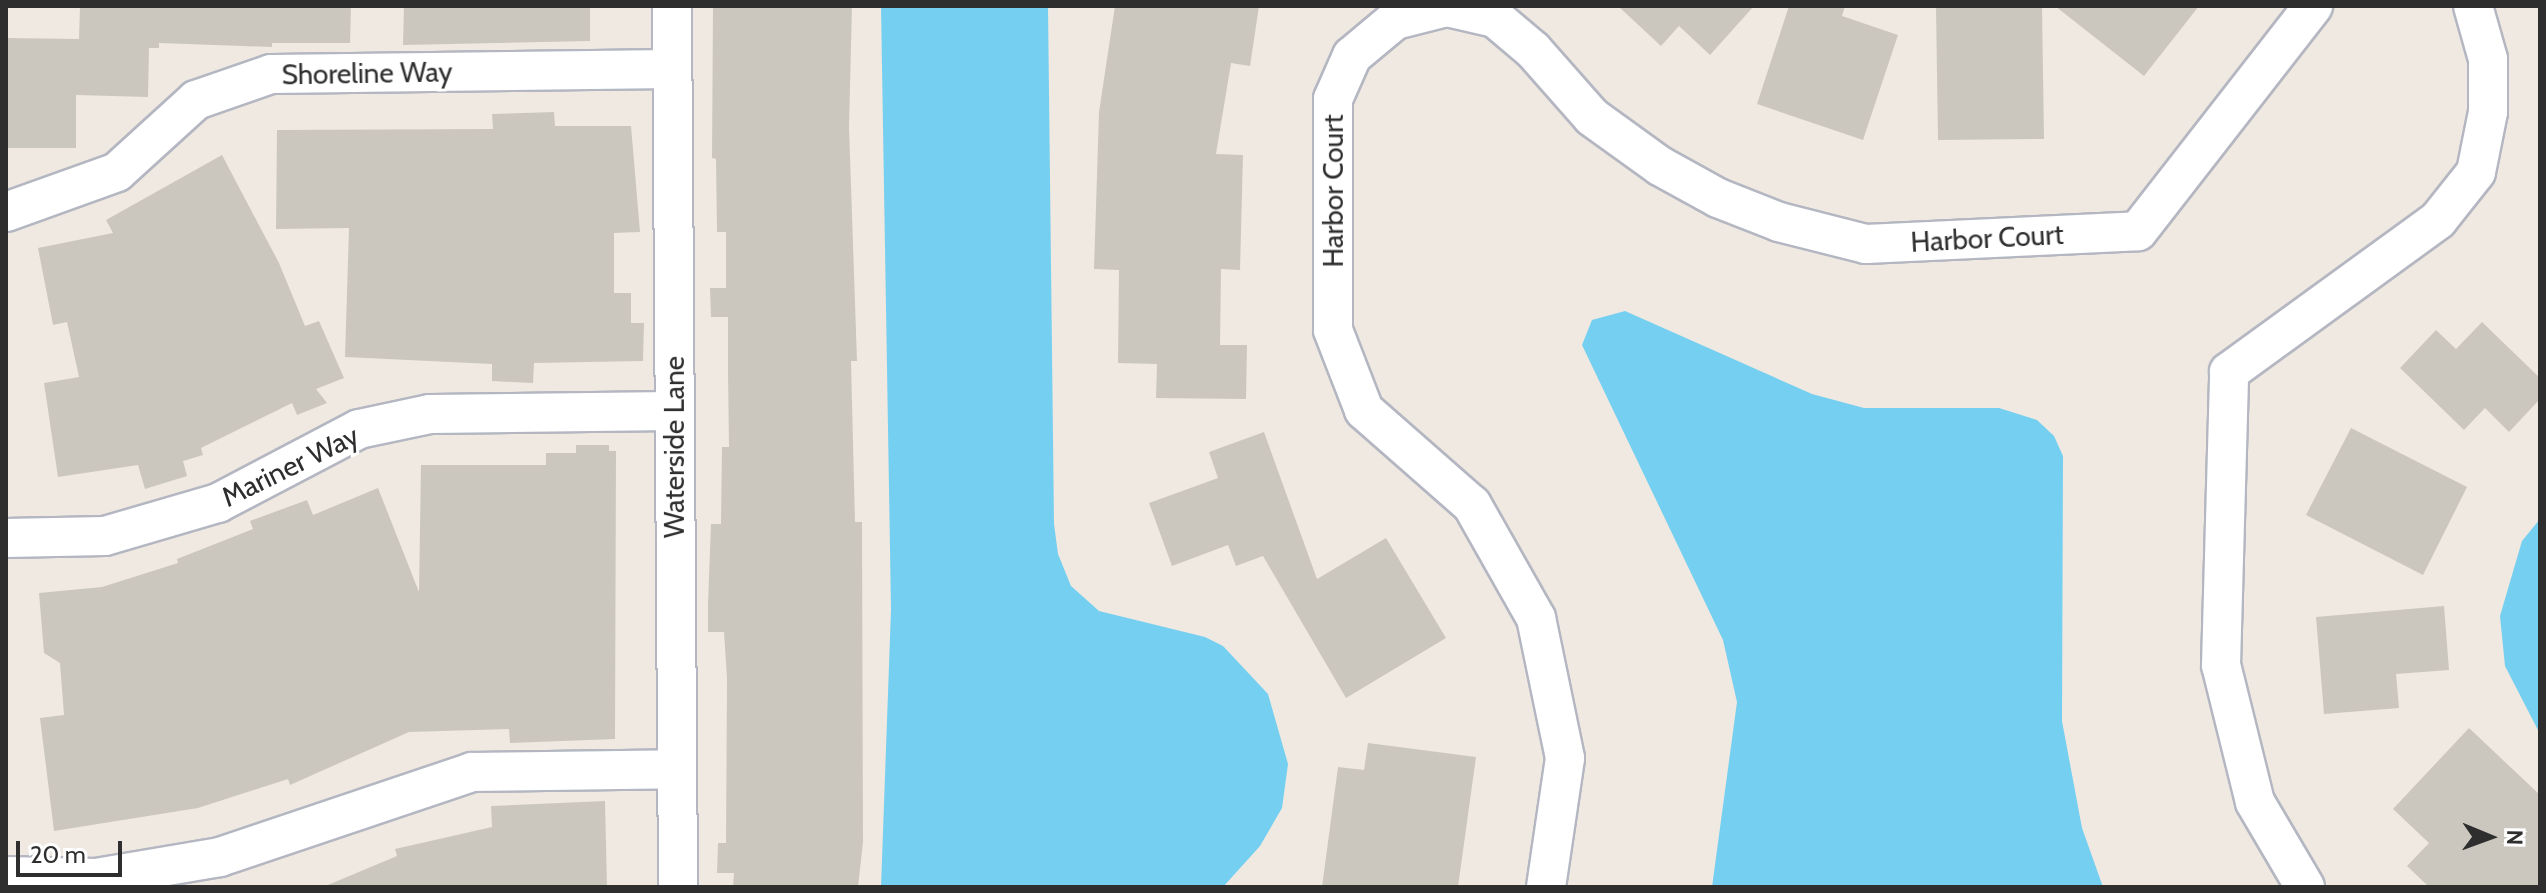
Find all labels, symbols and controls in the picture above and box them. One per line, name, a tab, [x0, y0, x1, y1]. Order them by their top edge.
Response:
street label: Shoreline Way	[281, 55, 453, 91]
street label: Harbor Court	[1316, 114, 1350, 268]
street label: Harbor Court	[1910, 217, 2064, 259]
street label: Waterside Lane	[657, 356, 691, 538]
street label: Mariner Way	[216, 418, 364, 514]
north arrow	[2450, 797, 2530, 877]
scale bar	[20, 825, 126, 875]
text: N	[2501, 829, 2528, 845]
text: 20 m	[30, 840, 86, 869]

